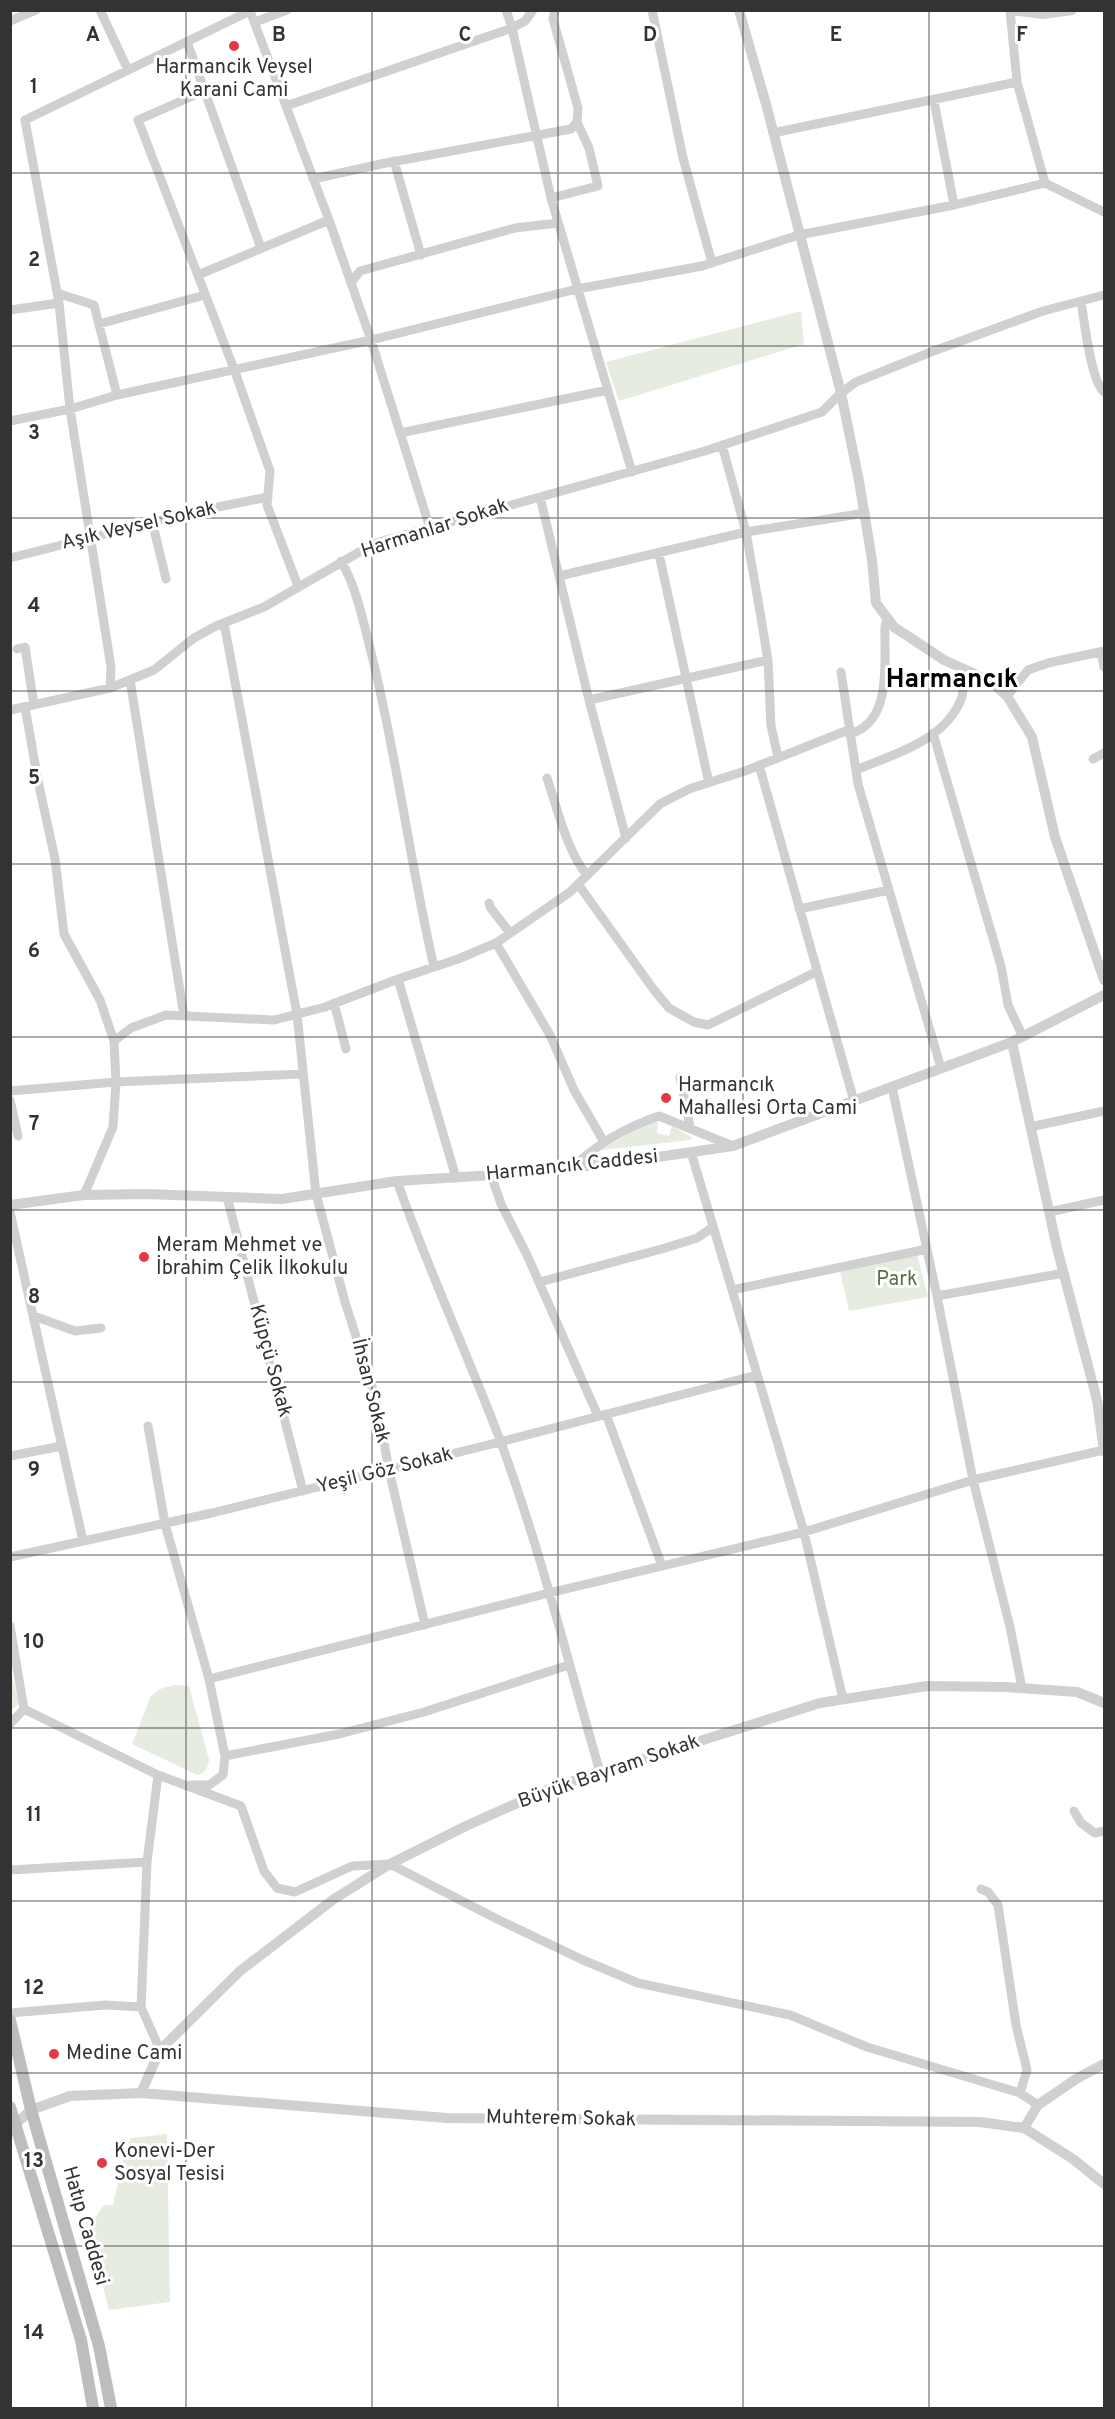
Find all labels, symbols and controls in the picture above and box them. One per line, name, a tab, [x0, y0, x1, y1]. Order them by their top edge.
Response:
text: A	[86, 23, 100, 49]
text: B	[272, 23, 286, 49]
text: C	[459, 23, 471, 49]
text: D	[643, 23, 657, 49]
text: E	[830, 23, 842, 49]
text: F	[1016, 23, 1028, 49]
marker: Harmancik Veysel Karani Cami	[227, 39, 241, 53]
place label: Harmancik Veysel Karani Cami	[155, 55, 313, 104]
text: 1	[30, 75, 38, 101]
text: 2	[28, 248, 40, 274]
text: 3	[28, 421, 40, 447]
street label: Harmanlar Sokak	[358, 493, 512, 565]
street label: Aşık Veysel Sokak	[59, 496, 219, 556]
text: 4	[28, 594, 40, 620]
district label: Harmancık	[886, 664, 1018, 697]
text: 5	[28, 766, 40, 792]
text: 6	[28, 939, 40, 965]
place label: Harmancık Mahallesi Orta Cami	[678, 1073, 857, 1122]
marker: Harmancık Mahallesi Orta Cami	[659, 1091, 673, 1105]
text: 7	[29, 1112, 39, 1138]
street label: Harmancık Caddesi	[485, 1144, 659, 1188]
place label: Meram Mehmet ve İbrahim Çelik İlkokulu	[156, 1233, 348, 1282]
marker: Meram Mehmet ve İbrahim Çelik İlkokulu	[137, 1250, 151, 1264]
park label: Park	[876, 1267, 918, 1293]
text: 8	[28, 1285, 40, 1311]
street label: Küpçü Sokak	[242, 1302, 298, 1420]
street label: İhsan Sokak	[344, 1336, 397, 1446]
street label: Yeşil Göz Sokak	[314, 1442, 456, 1500]
text: 9	[28, 1458, 40, 1484]
text: 10	[23, 1630, 45, 1656]
street label: Büyük Bayram Sokak	[515, 1729, 703, 1815]
text: 11	[26, 1803, 42, 1829]
text: 12	[24, 1976, 44, 2002]
place label: Medine Cami	[66, 2041, 182, 2067]
marker: Medine Cami	[47, 2047, 61, 2061]
street label: Muhterem Sokak	[486, 2105, 636, 2133]
place label: Konevi-Der Sosyal Tesisi	[114, 2139, 225, 2188]
text: 13	[24, 2149, 44, 2175]
marker: Konevi-Der Sosyal Tesisi	[95, 2156, 109, 2170]
street label: Hatıp Caddesi	[56, 2163, 114, 2289]
text: 14	[24, 2321, 44, 2347]

